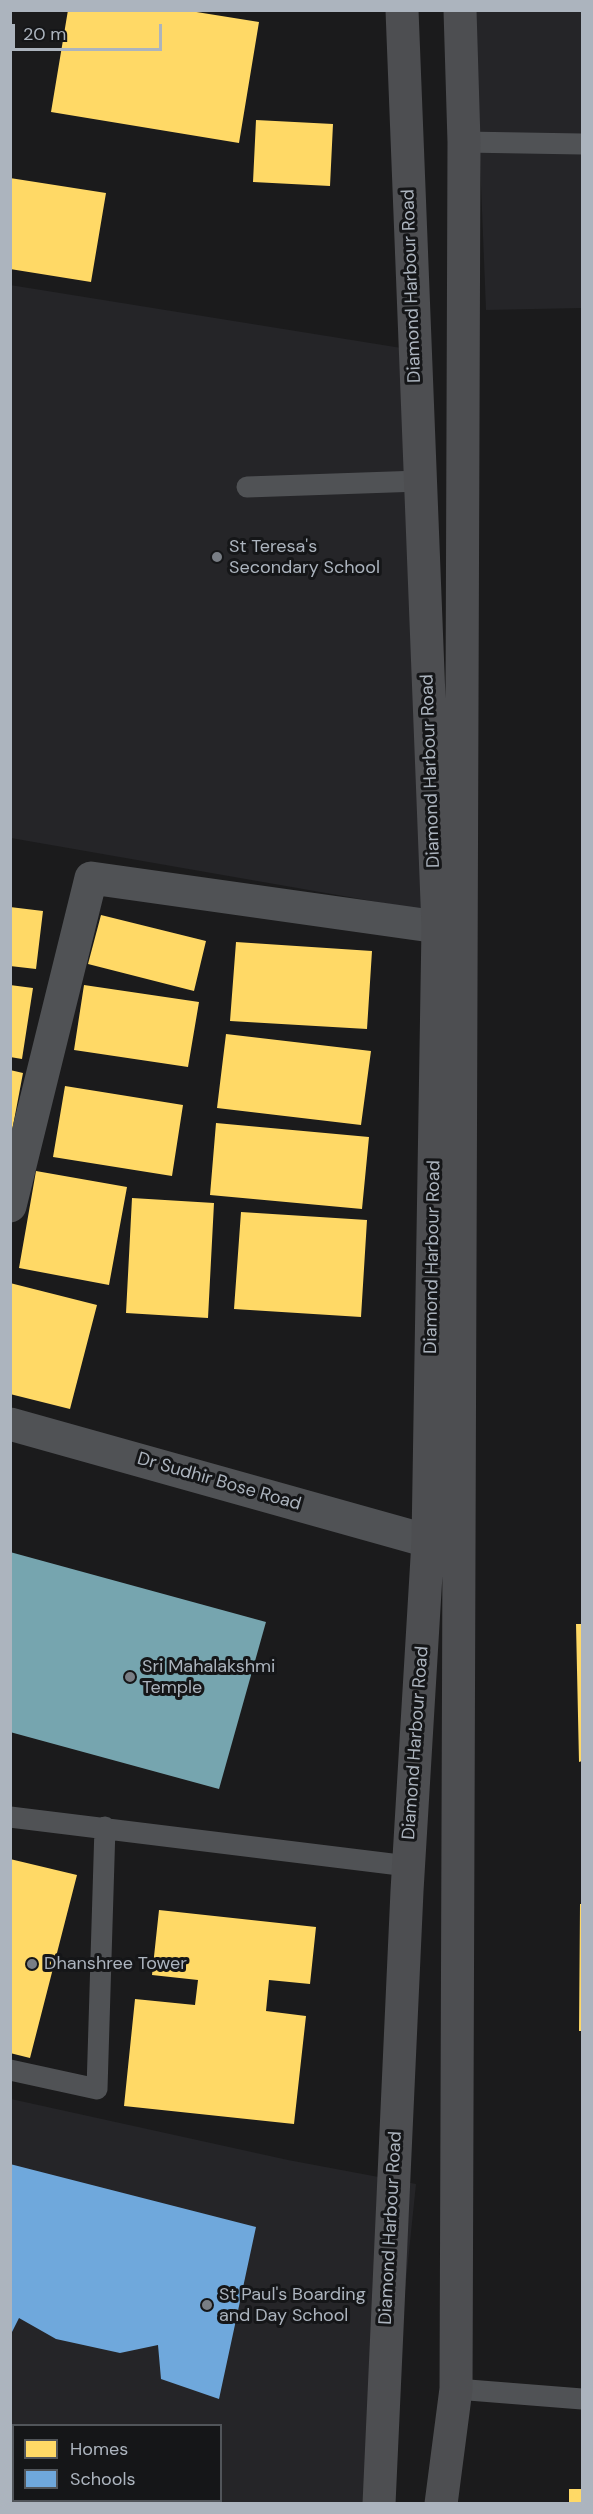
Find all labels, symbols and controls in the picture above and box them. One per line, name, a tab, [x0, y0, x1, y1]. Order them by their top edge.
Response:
scale bar	[15, 12, 165, 50]
text: 20 m	[23, 22, 66, 46]
street label: Diamond Harbour Road	[398, 189, 426, 383]
place label: St Teresa's Secondary School	[229, 536, 380, 578]
marker: St Teresa's Secondary School	[210, 550, 224, 564]
street label: Diamond Harbour Road	[417, 674, 445, 868]
street label: Diamond Harbour Road	[421, 1160, 445, 1354]
street label: Dr Sudhir Bose Road	[135, 1448, 303, 1516]
street label: Diamond Harbour Road	[398, 1646, 434, 1840]
place label: Sri Mahalakshmi Temple	[142, 1656, 275, 1698]
marker: Sri Mahalakshmi Temple	[123, 1670, 137, 1684]
place label: Dhanshree Tower	[44, 1953, 187, 1975]
marker: Dhanshree Tower	[25, 1957, 39, 1971]
street label: Diamond Harbour Road	[375, 2131, 407, 2325]
place label: St Paul's Boarding and Day School	[219, 2284, 366, 2326]
marker: St Paul's Boarding and Day School	[200, 2298, 214, 2312]
legend	[12, 2424, 222, 2502]
text: Homes	[70, 2437, 128, 2461]
text: Schools	[70, 2467, 135, 2491]

